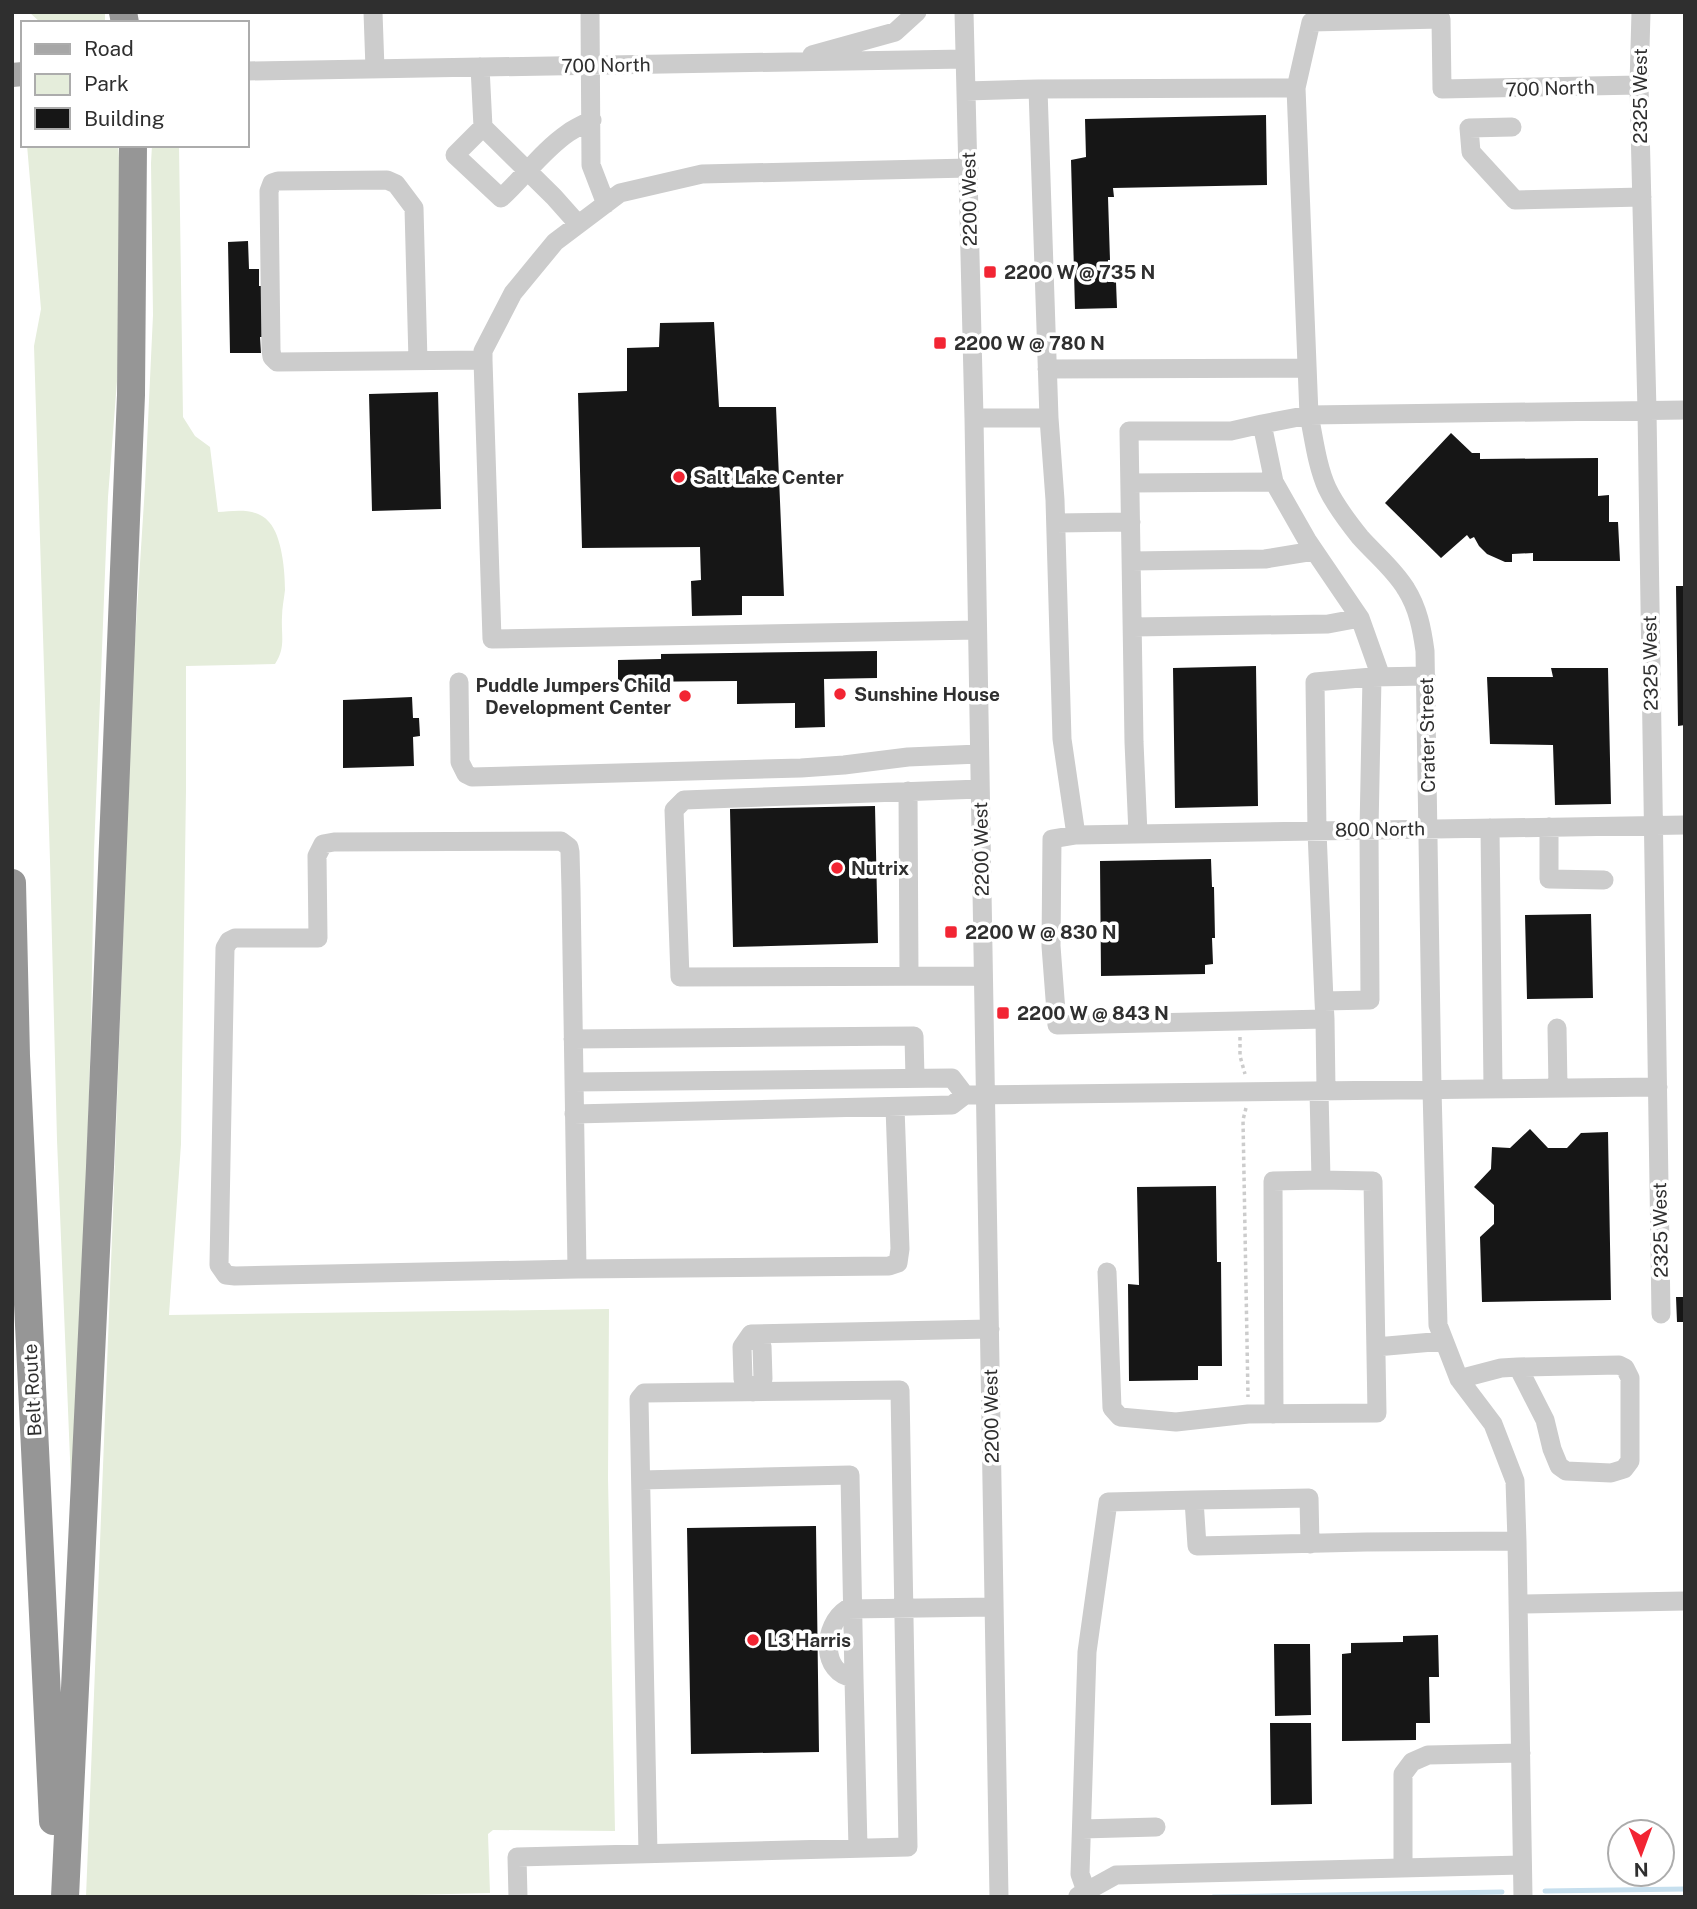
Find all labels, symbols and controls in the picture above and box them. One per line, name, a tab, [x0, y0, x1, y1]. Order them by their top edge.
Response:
legend	[21, 21, 248, 147]
text: Road	[84, 36, 134, 61]
street label: 2325 West	[1629, 48, 1651, 144]
street label: 700 North	[561, 53, 651, 77]
text: Park	[84, 71, 129, 96]
street label: 700 North	[1505, 75, 1595, 101]
text: Building	[84, 106, 165, 131]
street label: 2200 West	[957, 151, 981, 247]
place label: 2200 W @ 735 N	[1004, 261, 1155, 283]
marker: 2200 W @ 735 N	[982, 264, 998, 280]
place label: 2200 W @ 780 N	[954, 332, 1105, 354]
marker: 2200 W @ 780 N	[932, 335, 948, 351]
place label: Salt Lake Center	[693, 466, 844, 488]
marker: Salt Lake Center	[671, 469, 687, 485]
street label: 2325 West	[1638, 615, 1662, 711]
place label: Puddle Jumpers Child Development Center	[476, 674, 671, 718]
street label: Crater Street	[1415, 677, 1439, 793]
place label: Sunshine House	[854, 683, 1000, 705]
marker: Sunshine House	[832, 686, 848, 702]
marker: Puddle Jumpers Child Development Center	[677, 688, 693, 704]
street label: 2200 West	[969, 801, 993, 897]
street label: 800 North	[1335, 817, 1425, 841]
place label: Nutrix	[851, 857, 909, 879]
marker: Nutrix	[829, 860, 845, 876]
place label: 2200 W @ 830 N	[965, 921, 1117, 943]
marker: 2200 W @ 830 N	[943, 924, 959, 940]
place label: 2200 W @ 843 N	[1017, 1002, 1169, 1024]
marker: 2200 W @ 843 N	[995, 1005, 1011, 1021]
street label: 2325 West	[1648, 1182, 1672, 1278]
street label: Belt Route	[19, 1343, 45, 1437]
street label: 2200 West	[979, 1368, 1003, 1464]
place label: L3 Harris	[767, 1629, 851, 1651]
marker: L3 Harris	[745, 1632, 761, 1648]
north arrow	[1606, 1818, 1676, 1888]
text: N	[1634, 1859, 1649, 1881]

